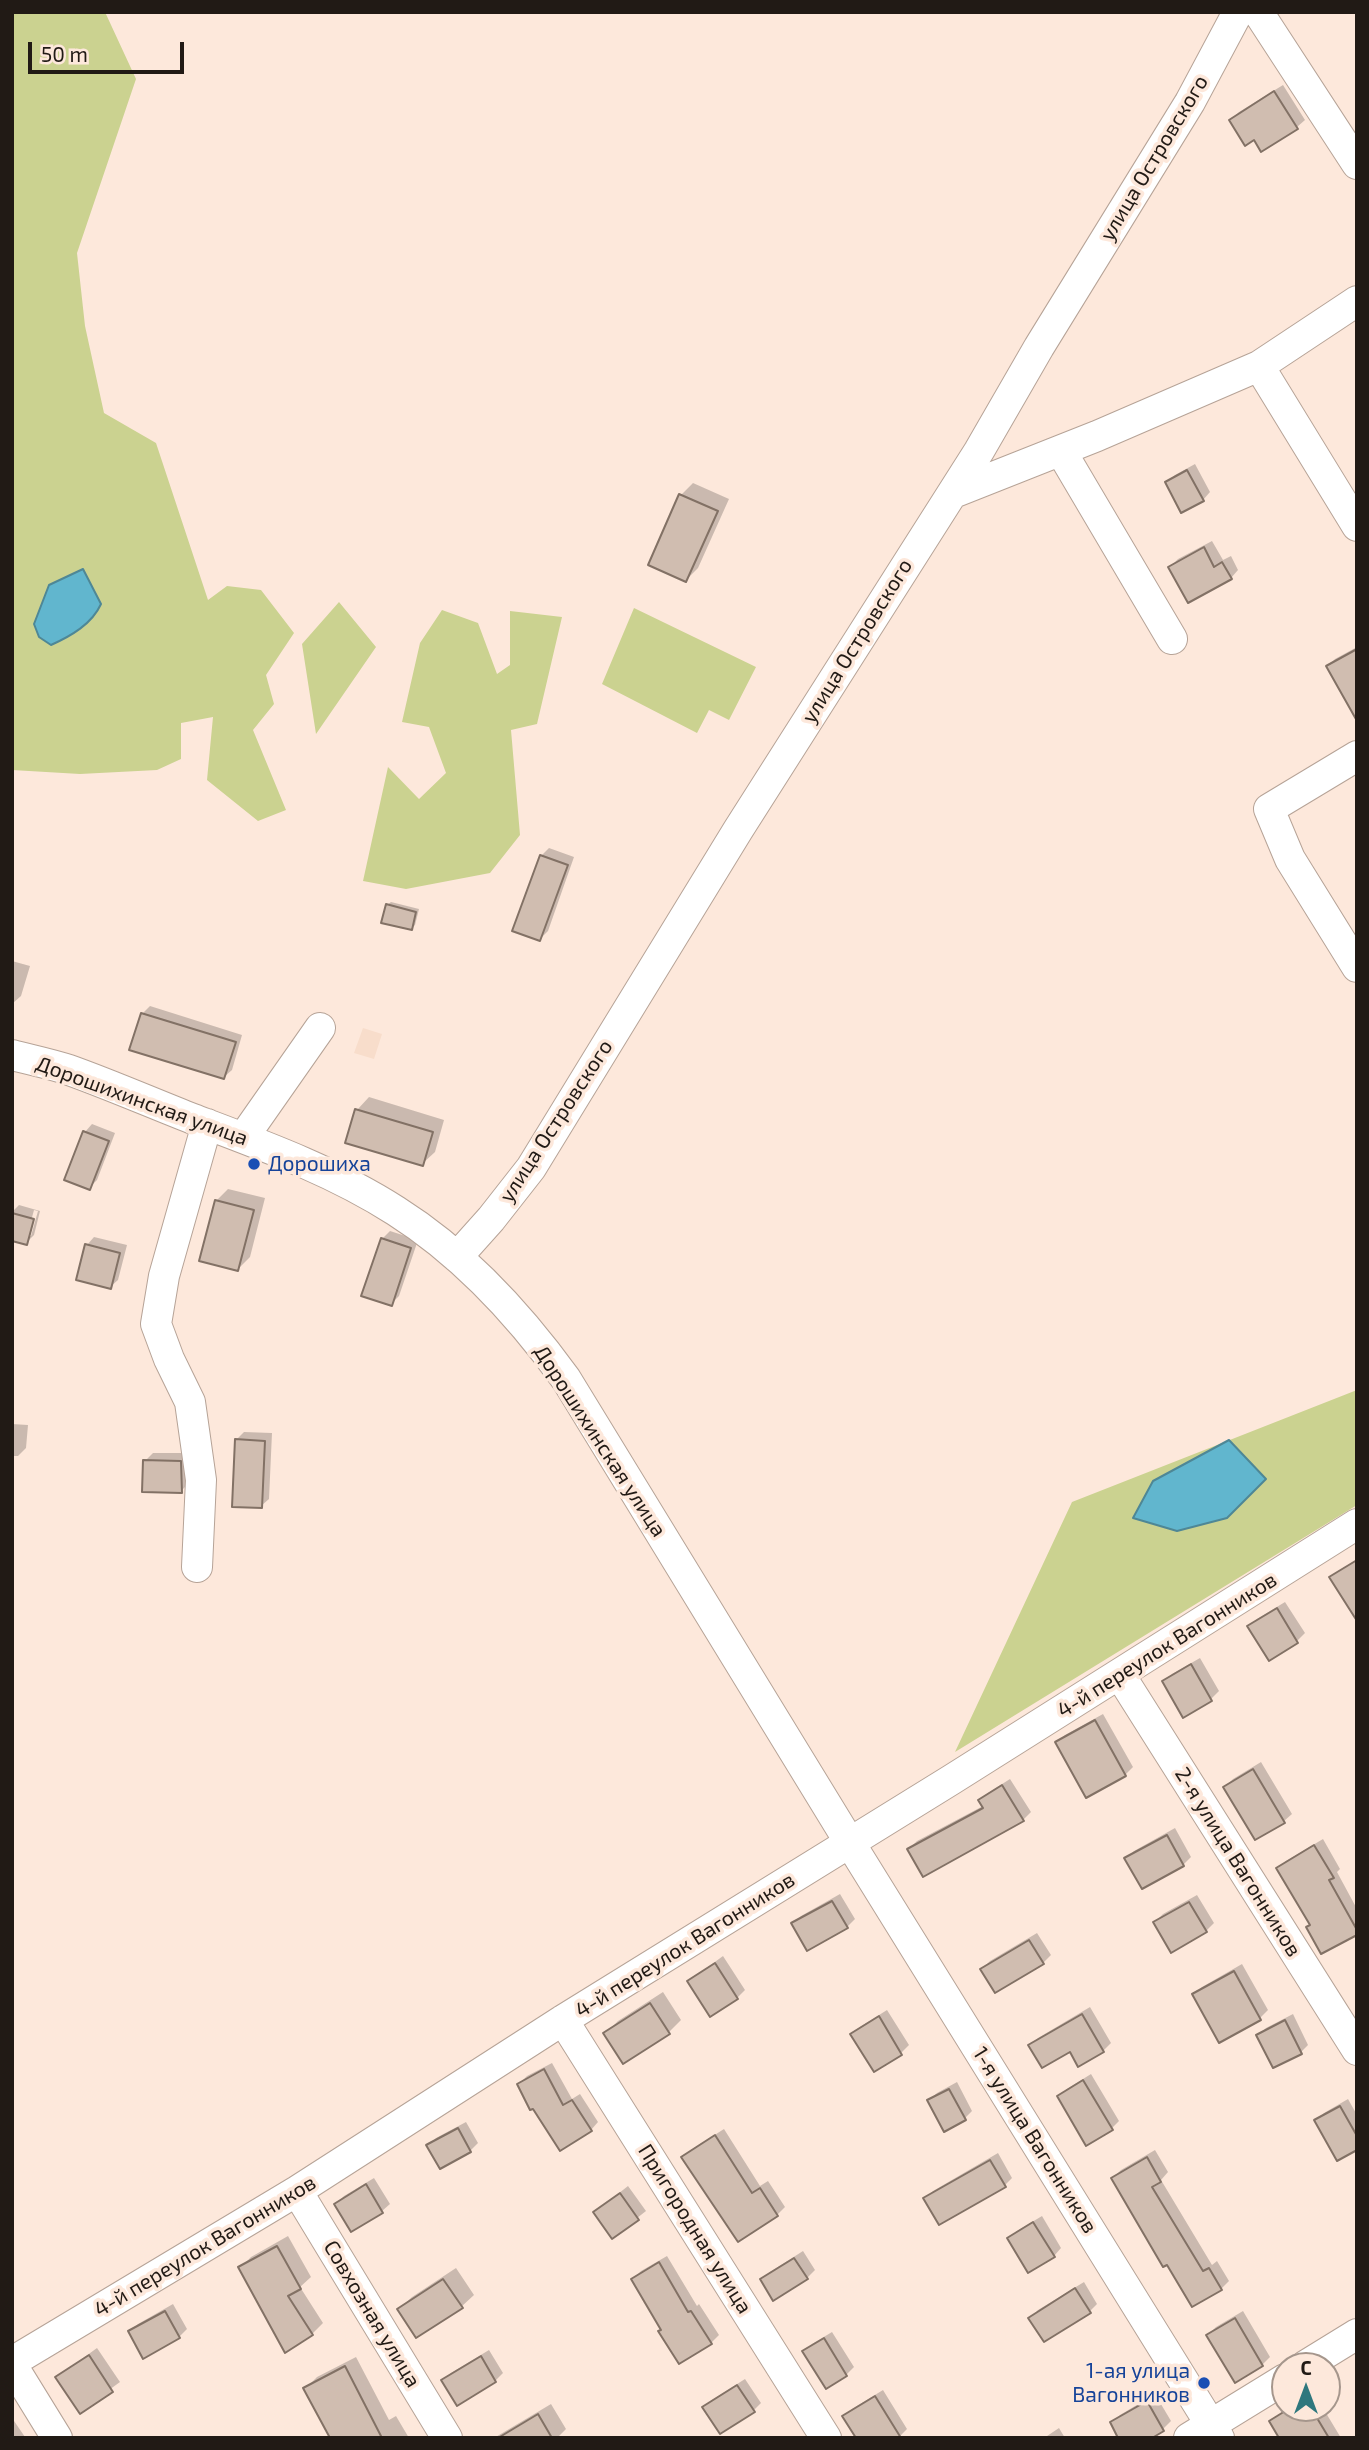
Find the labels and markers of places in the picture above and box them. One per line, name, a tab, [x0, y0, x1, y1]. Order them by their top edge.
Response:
place label: Дорошиха	[268, 1151, 371, 1177]
marker: Дорошиха	[246, 1156, 262, 1172]
place label: 1-ая улица Вагонников	[1072, 2358, 1190, 2408]
marker: 1-ая улица Вагонников	[1196, 2375, 1212, 2391]

